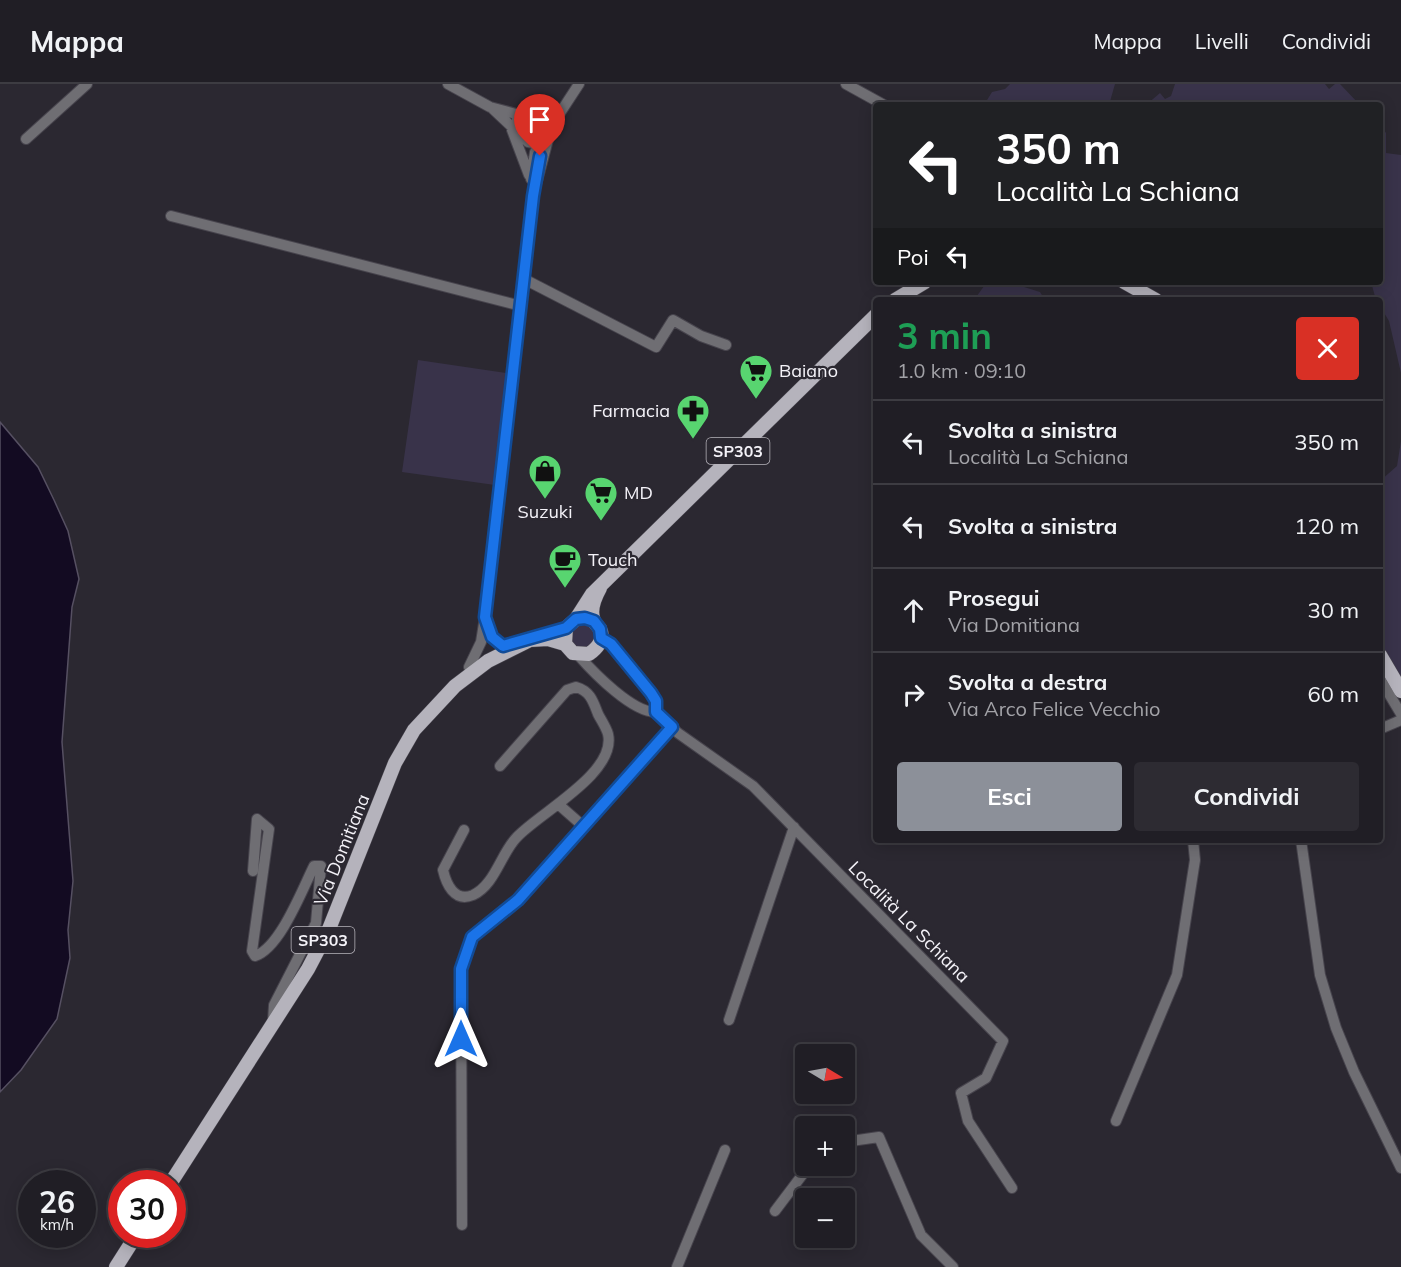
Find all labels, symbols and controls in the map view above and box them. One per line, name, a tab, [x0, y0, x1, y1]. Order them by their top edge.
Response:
text: Mappa	[30, 24, 124, 59]
text: Mappa	[1093, 28, 1162, 54]
text: Livelli	[1195, 28, 1249, 54]
text: Condividi	[1282, 28, 1371, 54]
pin	[514, 94, 565, 156]
icon: arrive	[523, 103, 556, 136]
text: 350 m	[996, 122, 1121, 175]
icon: left	[897, 126, 975, 204]
text: Località La Schiana	[996, 174, 1240, 208]
icon: left	[941, 240, 974, 273]
text: Poi	[897, 243, 929, 271]
text: 3 min	[897, 313, 992, 358]
button: close	[1296, 317, 1359, 380]
supermarket icon: Baiano	[738, 353, 774, 400]
text: 1.0 km · 09:10	[897, 358, 1026, 383]
place label: Baiano	[779, 359, 838, 382]
pharmacy icon: Farmacia	[675, 393, 711, 440]
place label: Farmacia	[592, 399, 670, 422]
text: Svolta a sinistra	[948, 416, 1117, 444]
icon: left	[897, 426, 930, 459]
text: 350 m	[1294, 428, 1359, 456]
road number: SP303	[706, 438, 770, 464]
text: Località La Schiana	[948, 444, 1128, 469]
shop icon: Suzuki	[527, 453, 563, 500]
supermarket icon: MD	[583, 475, 619, 522]
place label: MD	[624, 481, 653, 504]
place label: Suzuki	[518, 500, 572, 523]
icon: left	[897, 510, 930, 543]
text: Svolta a sinistra	[948, 512, 1117, 540]
text: 120 m	[1294, 512, 1359, 540]
cafe icon: Touch	[547, 542, 583, 589]
place label: Touch	[588, 548, 638, 571]
text: Prosegui	[948, 584, 1040, 612]
icon: ahead	[897, 594, 930, 627]
text: 30 m	[1308, 596, 1359, 624]
text: Via Domitiana	[948, 612, 1080, 637]
text: Svolta a destra	[948, 668, 1107, 696]
icon: right	[897, 678, 930, 711]
text: 60 m	[1308, 680, 1359, 708]
text: Via Arco Felice Vecchio	[948, 696, 1160, 721]
button: Esci	[897, 762, 1122, 831]
button: Condividi	[1134, 762, 1359, 831]
street label: Via Domitiana	[309, 790, 374, 909]
street label: Località La Schiana	[844, 856, 975, 987]
road number: SP303	[292, 927, 354, 953]
position arrow	[429, 1007, 493, 1071]
north arrow	[795, 1044, 855, 1104]
map controls	[795, 1044, 855, 1248]
button: +	[795, 1116, 855, 1176]
speed limit sign: 30	[108, 1170, 186, 1248]
text: 26	[39, 1183, 75, 1221]
button: −	[795, 1188, 855, 1248]
text: km/h	[40, 1215, 74, 1234]

